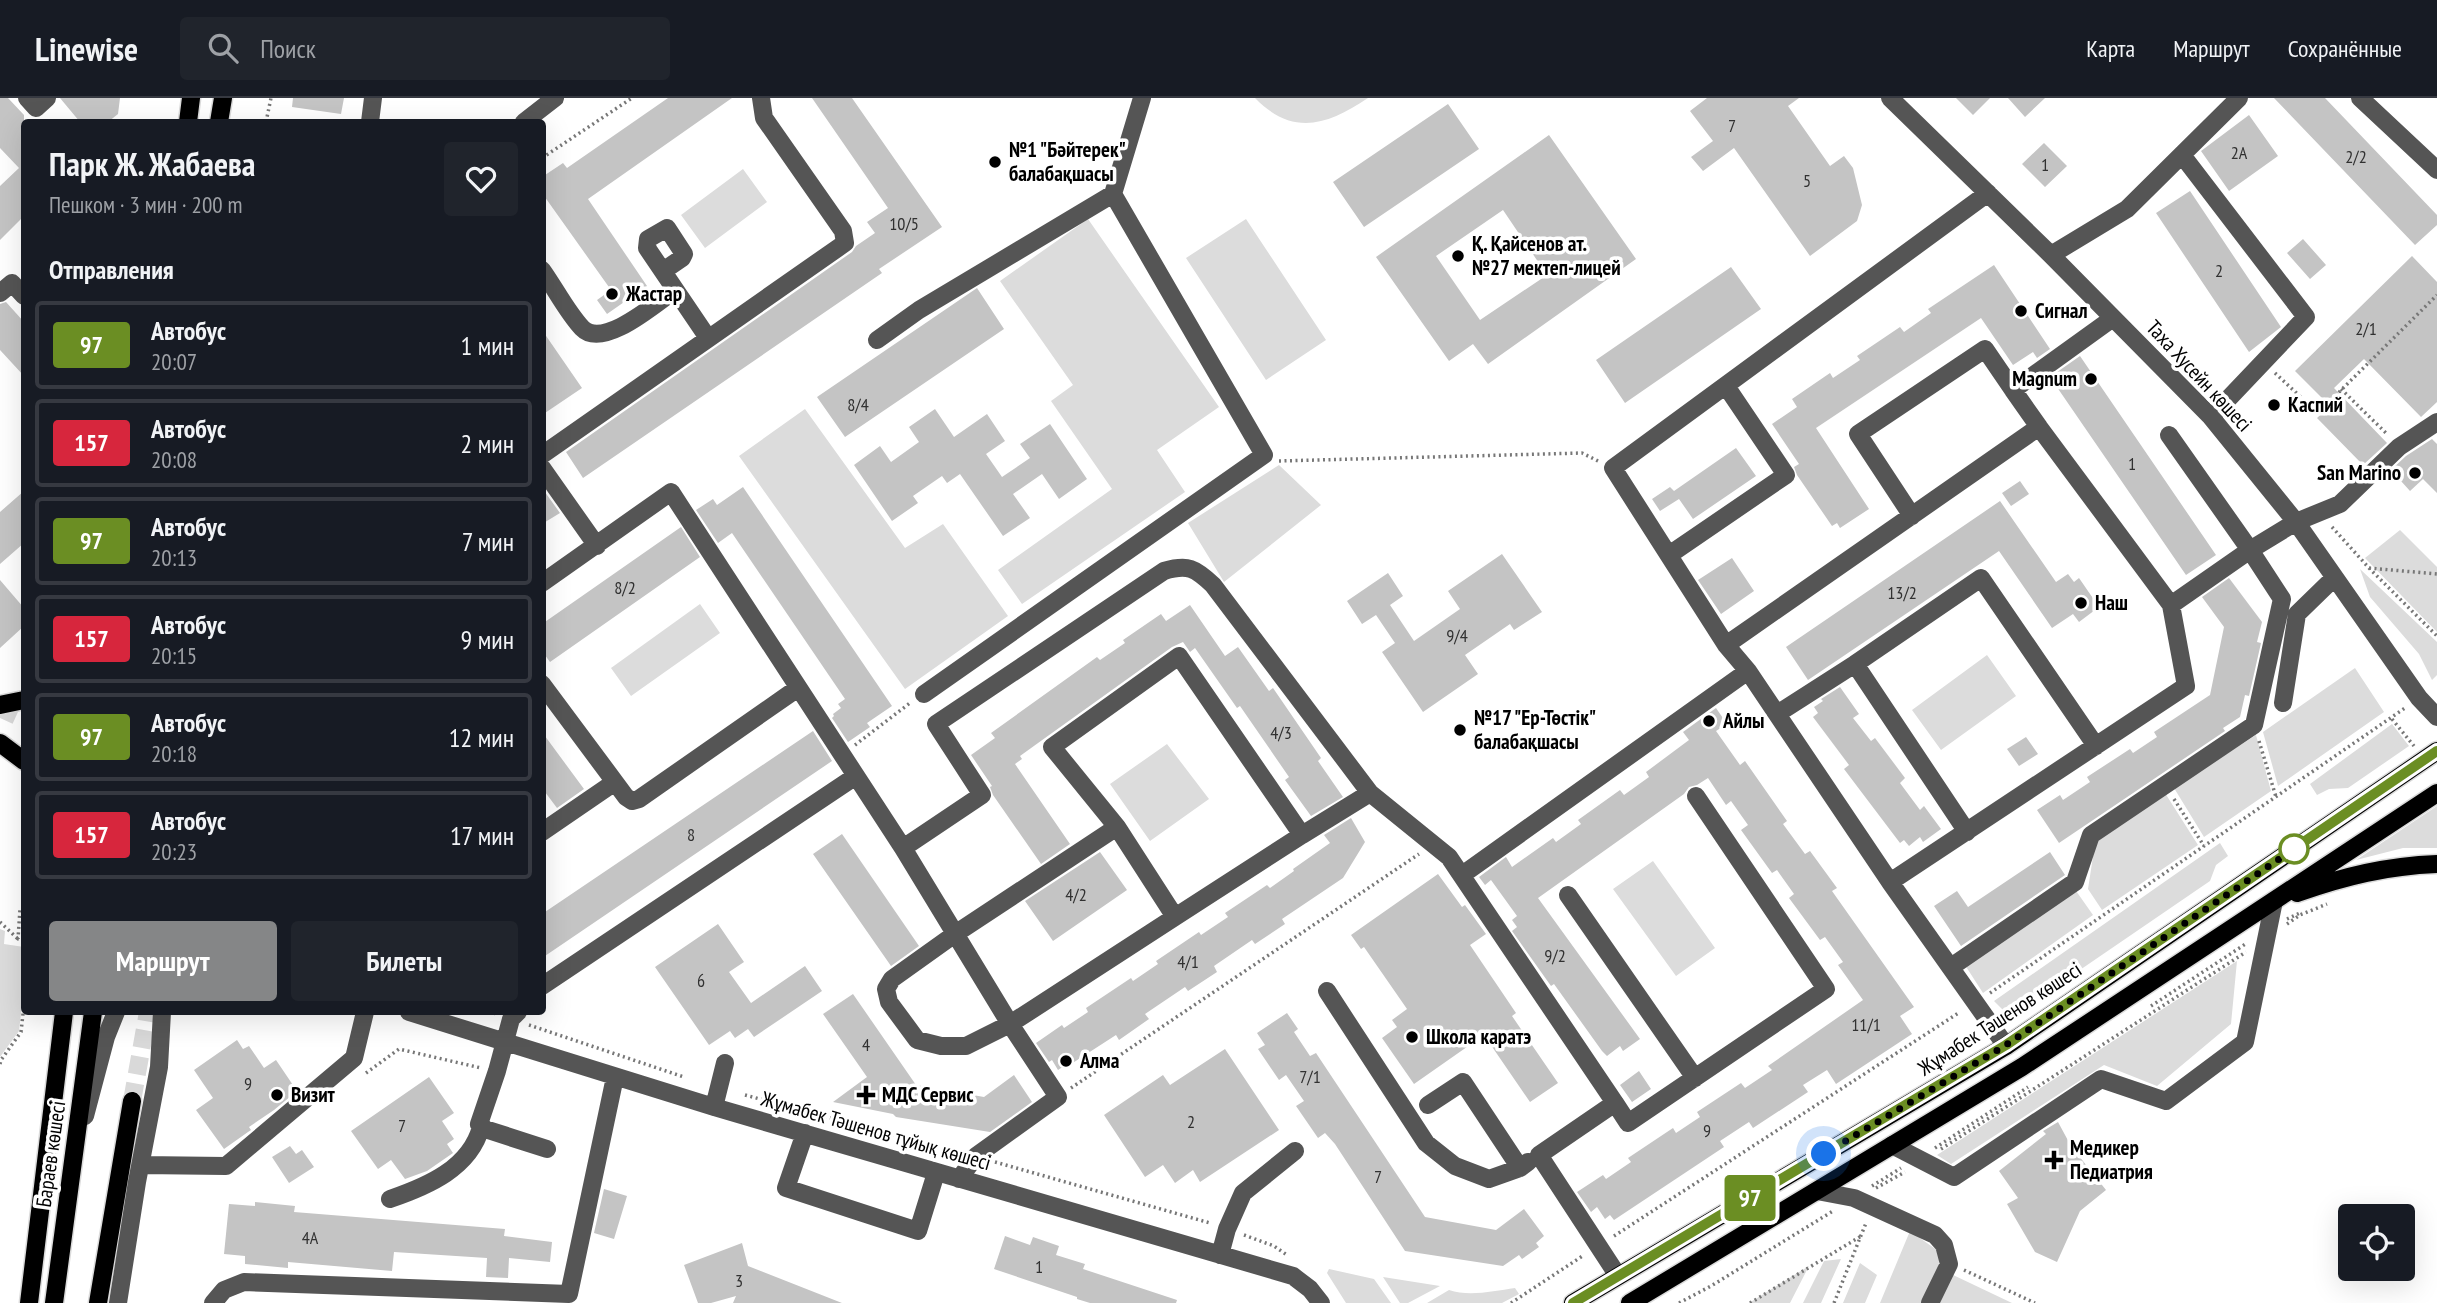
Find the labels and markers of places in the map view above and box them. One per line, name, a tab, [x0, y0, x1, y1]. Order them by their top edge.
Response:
place label: №1 "Бәйтерек" балабақшасы	[1009, 136, 1126, 187]
marker: №1 "Бәйтерек" балабақшасы	[987, 154, 1003, 170]
place label: Қ. Қайсенов ат. №27 мектеп-лицей	[1472, 230, 1621, 281]
marker: Қ. Қайсенов ат. №27 мектеп-лицей	[1450, 248, 1466, 264]
place label: Жастар	[625, 280, 682, 307]
marker: Жастар	[604, 286, 620, 302]
place label: Сигнал	[2035, 297, 2088, 324]
marker: Сигнал	[2013, 303, 2029, 319]
place label: Magnum	[2012, 365, 2077, 392]
marker: Magnum	[2083, 371, 2099, 387]
place label: Каспий	[2288, 391, 2343, 418]
marker: Каспий	[2266, 397, 2282, 413]
place label: San Marino	[2317, 459, 2401, 486]
marker: San Marino	[2407, 465, 2423, 481]
place label: Наш	[2095, 589, 2128, 616]
marker: Наш	[2073, 595, 2089, 611]
place label: №17 "Ер-Төстік" балабақшасы	[1474, 704, 1596, 755]
place label: Айлы	[1722, 707, 1764, 734]
marker: Айлы	[1701, 713, 1717, 729]
marker: №17 "Ер-Төстік" балабақшасы	[1452, 722, 1468, 738]
unlabelled marker	[2279, 834, 2309, 864]
place label: Школа каратэ	[1426, 1023, 1531, 1050]
marker: Школа каратэ	[1404, 1029, 1420, 1045]
place label: Алма	[1079, 1047, 1120, 1074]
marker: Алма	[1058, 1053, 1074, 1069]
place label: Визит	[291, 1081, 336, 1108]
place label: МДС Сервис	[882, 1081, 974, 1108]
marker: МДС Сервис	[856, 1085, 876, 1105]
marker: Визит	[269, 1087, 285, 1103]
place label: Медикер Педиатрия	[2070, 1134, 2153, 1185]
marker: Медикер Педиатрия	[2044, 1150, 2064, 1170]

